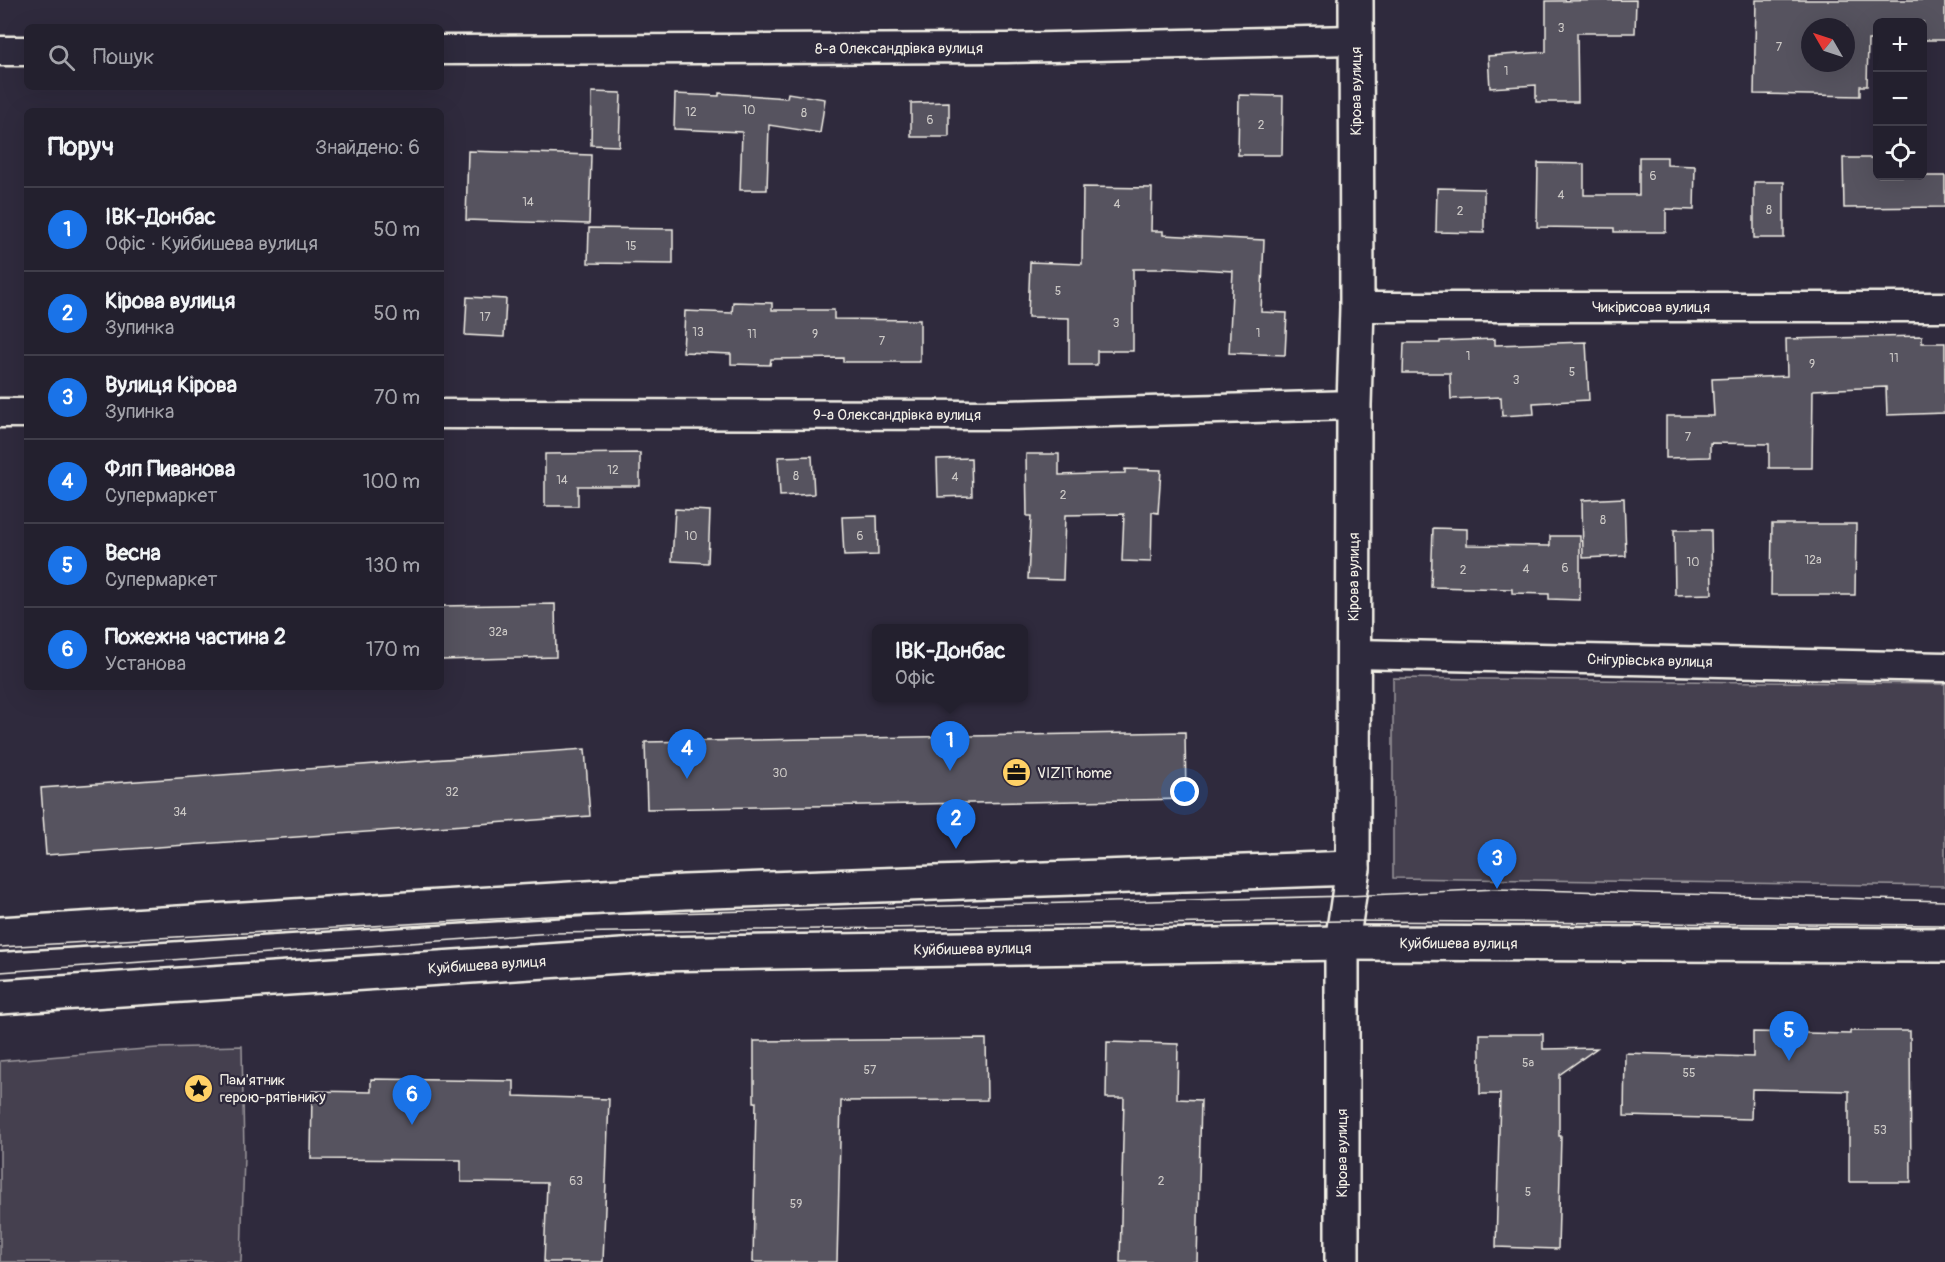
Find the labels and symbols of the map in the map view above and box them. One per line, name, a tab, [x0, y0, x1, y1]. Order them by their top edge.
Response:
north arrow	[1801, 18, 1855, 72]
house number: 3	[1558, 21, 1565, 36]
street label: 8-а Олександрівка вулиця	[815, 39, 983, 59]
house number: 7	[1776, 40, 1783, 55]
street label: Кірова вулиця	[1347, 47, 1366, 135]
house number: 1	[1504, 64, 1508, 79]
house number: 10	[743, 103, 755, 118]
house number: 12	[685, 105, 697, 120]
house number: 8	[801, 106, 807, 121]
house number: 6	[927, 113, 934, 128]
house number: 2	[1258, 118, 1265, 133]
house number: 6	[1650, 169, 1657, 184]
house number: 4	[1558, 188, 1565, 203]
house number: 14	[522, 195, 534, 210]
house number: 4	[1114, 197, 1121, 212]
house number: 8	[1766, 203, 1772, 218]
house number: 2	[1457, 204, 1464, 219]
house number: 15	[625, 239, 637, 254]
house number: 5	[1055, 284, 1061, 299]
street label: Чикірисова вулиця	[1592, 298, 1710, 317]
house number: 17	[479, 310, 491, 325]
house number: 3	[1113, 316, 1120, 331]
house number: 13	[692, 325, 704, 340]
house number: 1	[1256, 326, 1260, 341]
house number: 11	[747, 327, 757, 342]
house number: 9	[812, 327, 818, 342]
house number: 7	[879, 334, 886, 349]
house number: 1	[1466, 349, 1470, 364]
house number: 11	[1889, 351, 1899, 366]
house number: 9	[1809, 357, 1815, 372]
house number: 5	[1569, 365, 1575, 380]
house number: 3	[1513, 373, 1520, 388]
street label: 9-а Олександрівка вулиця	[813, 406, 981, 425]
house number: 7	[1685, 430, 1692, 445]
house number: 12	[607, 463, 619, 478]
house number: 8	[793, 469, 799, 484]
house number: 4	[952, 470, 959, 485]
house number: 14	[556, 473, 568, 488]
house number: 2	[1060, 488, 1067, 503]
house number: 8	[1600, 513, 1606, 528]
house number: 10	[685, 529, 697, 544]
house number: 6	[857, 529, 864, 544]
street label: Кірова вулиця	[1345, 532, 1364, 621]
house number: 12а	[1805, 553, 1822, 568]
house number: 10	[1687, 555, 1699, 570]
house number: 6	[1562, 561, 1569, 576]
house number: 4	[1523, 562, 1530, 577]
house number: 2	[1460, 563, 1467, 578]
house number: 32а	[489, 625, 508, 640]
street label: Снігурівська вулиця	[1587, 650, 1713, 672]
pin: 1	[930, 722, 970, 771]
pin: 4	[668, 730, 706, 779]
office icon: VIZIT home	[1000, 757, 1032, 789]
place label: VIZIT home	[1037, 764, 1112, 783]
house number: 30	[773, 766, 787, 781]
your location	[1170, 777, 1199, 806]
house number: 32	[445, 785, 459, 800]
pin: 2	[936, 800, 976, 849]
house number: 34	[173, 805, 187, 820]
pin: 3	[1478, 840, 1516, 889]
street label: Куйбишева вулиця	[1399, 934, 1518, 954]
street label: Куйбишева вулиця	[913, 939, 1032, 960]
street label: Куйбишева вулиця	[427, 952, 547, 979]
pin: 5	[1770, 1012, 1808, 1061]
house number: 5а	[1522, 1056, 1534, 1071]
house number: 57	[864, 1063, 877, 1078]
house number: 55	[1682, 1066, 1696, 1081]
place label: Пам'ятник герою-рятівнику	[220, 1071, 326, 1107]
place icon: Пам'ятник герою-рятівнику	[183, 1073, 215, 1105]
pin: 6	[392, 1076, 432, 1125]
street label: Кірова вулиця	[1333, 1109, 1352, 1197]
house number: 53	[1873, 1123, 1887, 1138]
house number: 63	[569, 1174, 583, 1189]
house number: 2	[1158, 1174, 1165, 1189]
house number: 5	[1525, 1185, 1531, 1200]
house number: 59	[790, 1197, 802, 1212]

